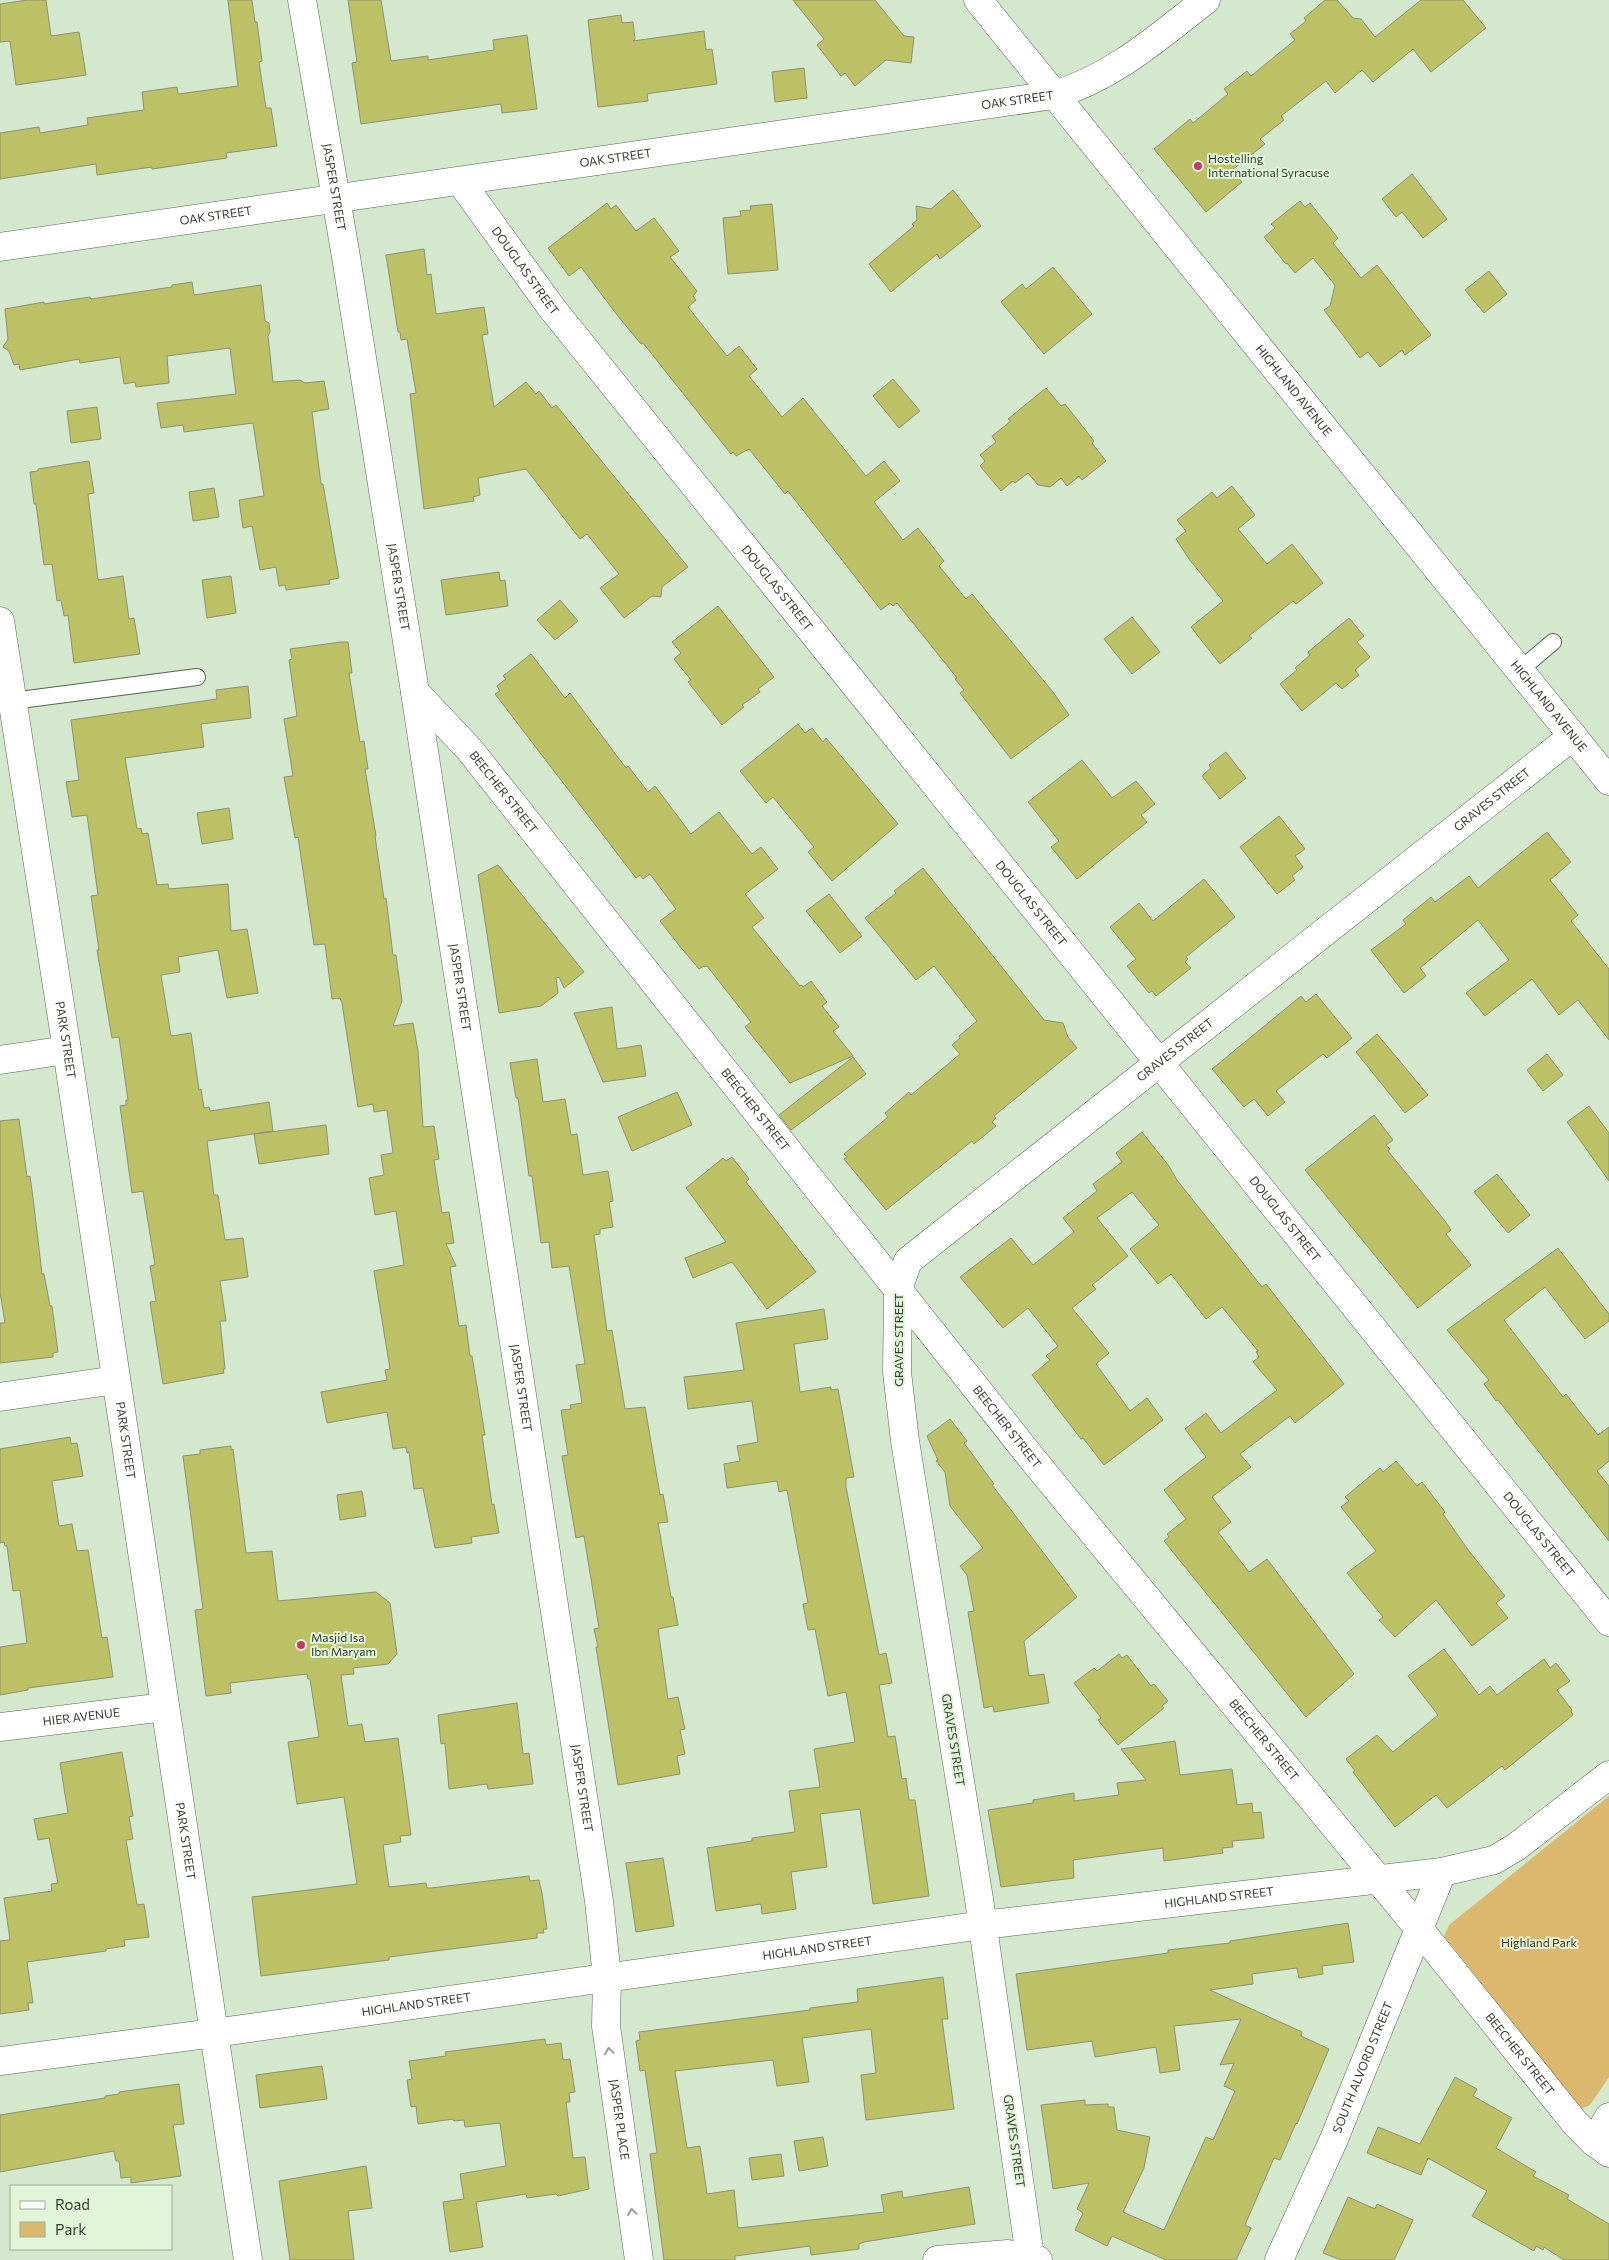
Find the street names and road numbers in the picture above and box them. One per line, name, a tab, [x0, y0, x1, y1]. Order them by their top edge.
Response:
street label: OAK STREET	[980, 87, 1055, 111]
street label: JASPER STREET	[320, 142, 349, 232]
street label: OAK STREET	[579, 145, 653, 169]
street label: OAK STREET	[179, 203, 253, 227]
street label: DOUGLAS STREET	[489, 224, 563, 317]
street label: HIGHLAND AVENUE	[1253, 341, 1335, 438]
street label: JASPER STREET	[385, 542, 413, 632]
street label: DOUGLAS STREET	[739, 542, 816, 633]
street label: HIGHLAND AVENUE	[1508, 657, 1590, 754]
street label: BEECHER STREET	[467, 748, 541, 836]
street label: GRAVES STREET	[1450, 764, 1533, 834]
street label: DOUGLAS STREET	[993, 857, 1070, 949]
street label: JASPER STREET	[446, 943, 475, 1032]
street label: PARK STREET	[53, 1000, 79, 1080]
street label: GRAVES STREET	[1133, 1015, 1216, 1084]
street label: BEECHER STREET	[719, 1065, 793, 1153]
street label: DOUGLAS STREET	[1247, 1173, 1324, 1264]
street label: GRAVES STREET	[891, 1293, 905, 1387]
street label: JASPER STREET	[507, 1343, 536, 1433]
street label: BEECHER STREET	[971, 1382, 1045, 1471]
street label: PARK STREET	[114, 1401, 139, 1480]
street label: DOUGLAS STREET	[1501, 1489, 1578, 1580]
street label: GRAVES STREET	[940, 1693, 968, 1787]
street label: BEECHER STREET	[1227, 1696, 1302, 1783]
street label: HIER AVENUE	[42, 1705, 121, 1728]
street label: JASPER STREET	[568, 1743, 596, 1833]
street label: PARK STREET	[174, 1801, 199, 1881]
street label: HIGHLAND STREET	[1163, 1883, 1275, 1910]
street label: HIGHLAND STREET	[762, 1933, 873, 1962]
street label: HIGHLAND STREET	[361, 1989, 472, 2018]
street label: SOUTH ALVORD STREET	[1329, 1999, 1395, 2135]
street label: BEECHER STREET	[1483, 2010, 1558, 2098]
street label: JASPER PLACE	[607, 2078, 633, 2161]
street label: GRAVES STREET	[1002, 2094, 1028, 2188]

